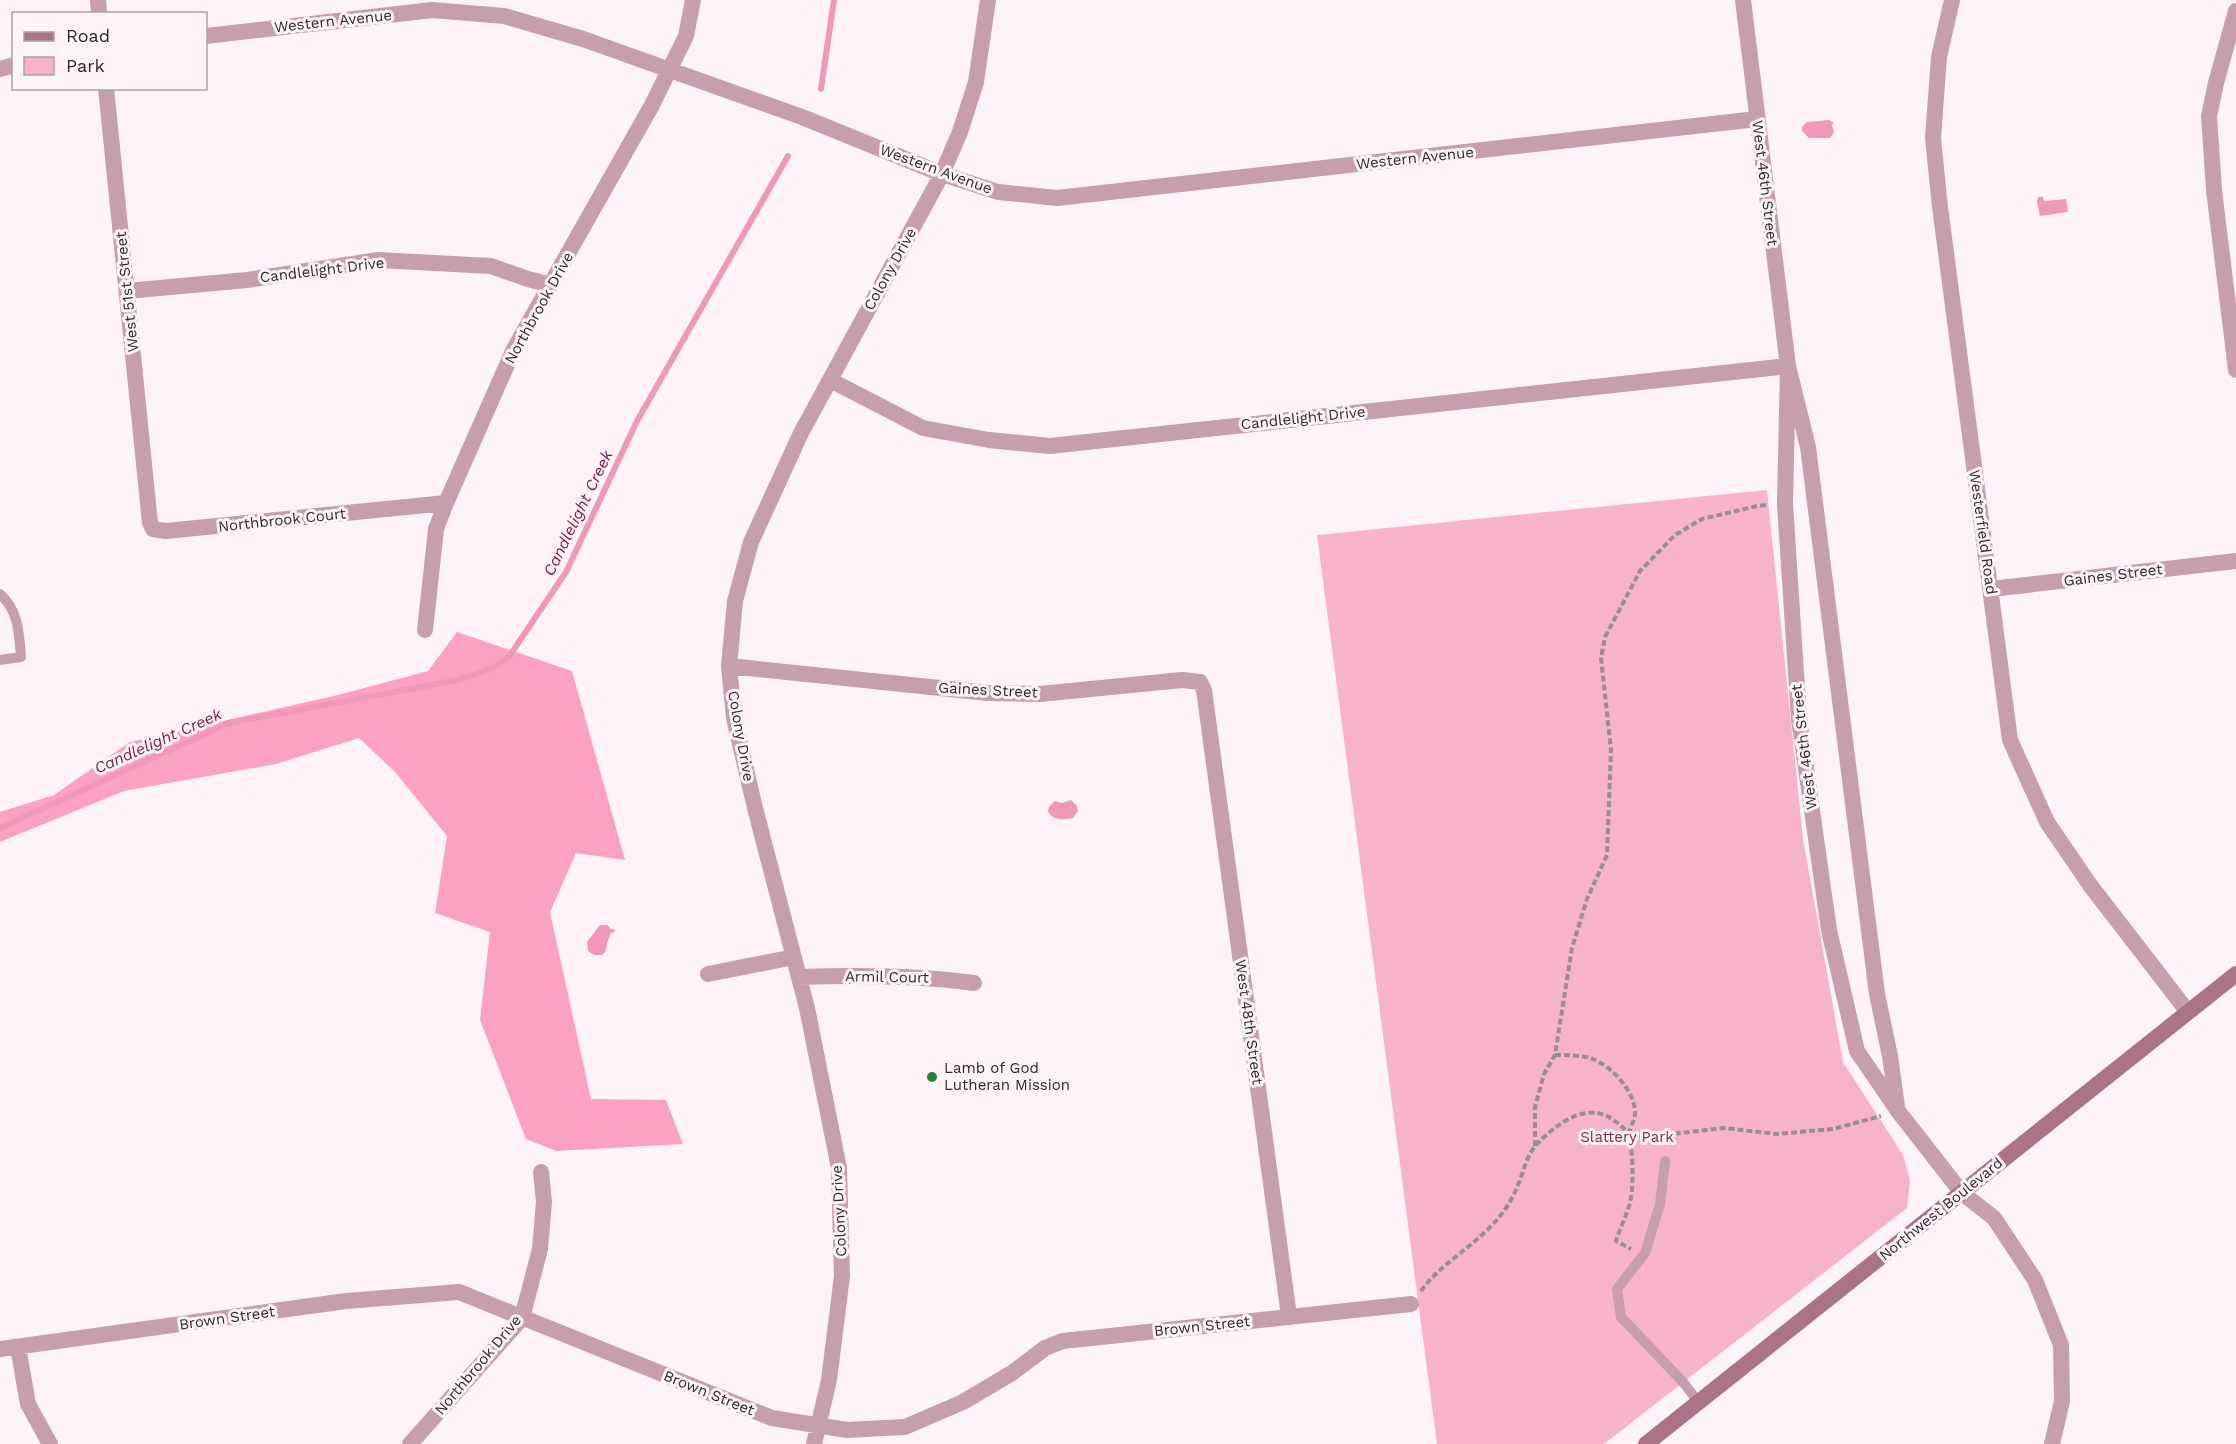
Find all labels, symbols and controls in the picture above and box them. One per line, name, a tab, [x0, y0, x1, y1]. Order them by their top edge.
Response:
street label: Western Avenue	[273, 6, 393, 36]
legend	[12, 12, 207, 90]
text: Road	[66, 25, 110, 46]
text: Park	[66, 55, 105, 76]
street label: West 46th Street	[1748, 119, 1782, 247]
street label: Western Avenue	[877, 140, 995, 198]
street label: Western Avenue	[1355, 143, 1475, 173]
street label: Colony Drive	[860, 225, 920, 313]
street label: West 51st Street	[112, 230, 142, 353]
street label: Northbrook Drive	[501, 249, 577, 367]
street label: Candlelight Drive	[259, 253, 385, 287]
street label: Candlelight Drive	[1240, 403, 1366, 433]
water label: Candlelight Creek	[539, 446, 617, 579]
street label: Westerfield Road	[1965, 468, 2001, 596]
street label: Northbrook Court	[217, 504, 347, 536]
street label: Gaines Street	[2063, 560, 2164, 590]
street label: Gaines Street	[938, 678, 1039, 702]
street label: West 46th Street	[1787, 683, 1821, 811]
street label: Colony Drive	[724, 689, 758, 783]
water label: Candlelight Creek	[91, 704, 226, 778]
street label: West 48th Street	[1231, 958, 1267, 1086]
street label: Armil Court	[845, 967, 930, 987]
place label: Lamb of God Lutheran Mission	[944, 1059, 1070, 1094]
marker: Lamb of God Lutheran Mission	[925, 1070, 939, 1084]
park label: Slattery Park	[1580, 1128, 1674, 1146]
street label: Northwest Boulevard	[1876, 1154, 2006, 1264]
street label: Colony Drive	[828, 1165, 850, 1257]
street label: Brown Street	[178, 1302, 277, 1334]
street label: Northbrook Drive	[431, 1311, 525, 1419]
street label: Brown Street	[1153, 1312, 1252, 1340]
street label: Brown Street	[661, 1367, 758, 1420]

